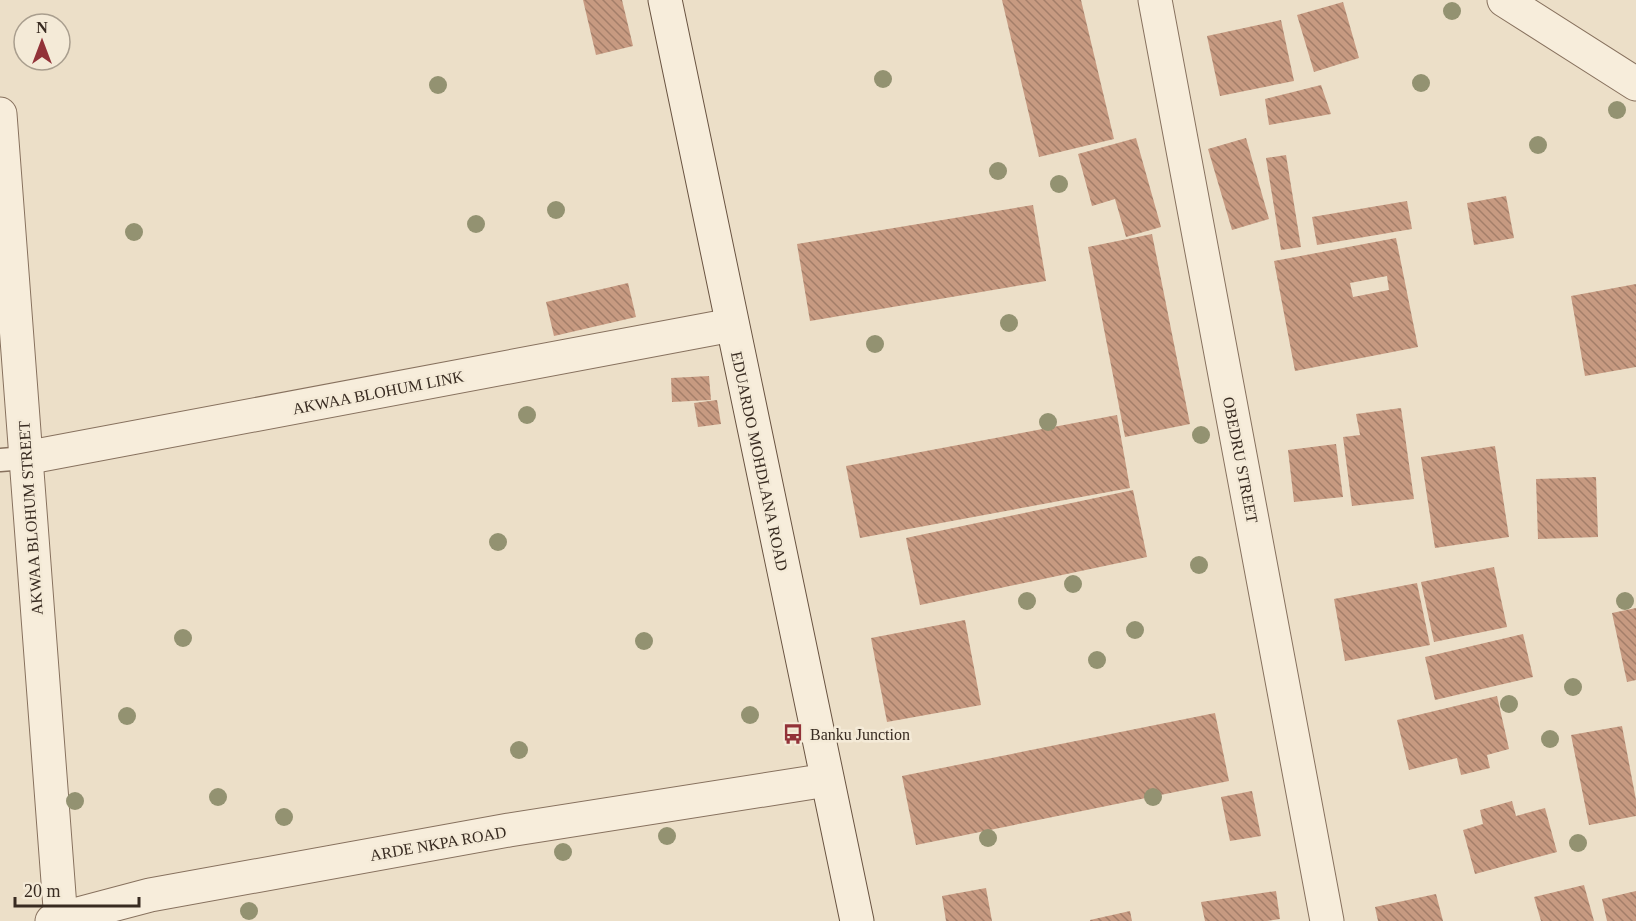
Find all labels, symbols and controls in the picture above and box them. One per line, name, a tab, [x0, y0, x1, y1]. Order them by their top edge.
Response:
north arrow	[12, 12, 72, 72]
text: N	[36, 19, 48, 36]
street label: EDUARDO MOHDLANA ROAD	[728, 350, 791, 572]
street label: AKWAA BLOHUM LINK	[291, 367, 466, 417]
street label: OBEDRU STREET	[1220, 395, 1261, 525]
street label: AKWAA BLOHUM STREET	[15, 420, 46, 616]
bus stop icon: Banku Junction	[781, 722, 805, 746]
place label: Banku Junction	[810, 726, 910, 743]
street label: ARDE NKPA ROAD	[369, 823, 508, 864]
scale bar	[15, 870, 140, 908]
text: 20 m	[24, 881, 61, 901]

